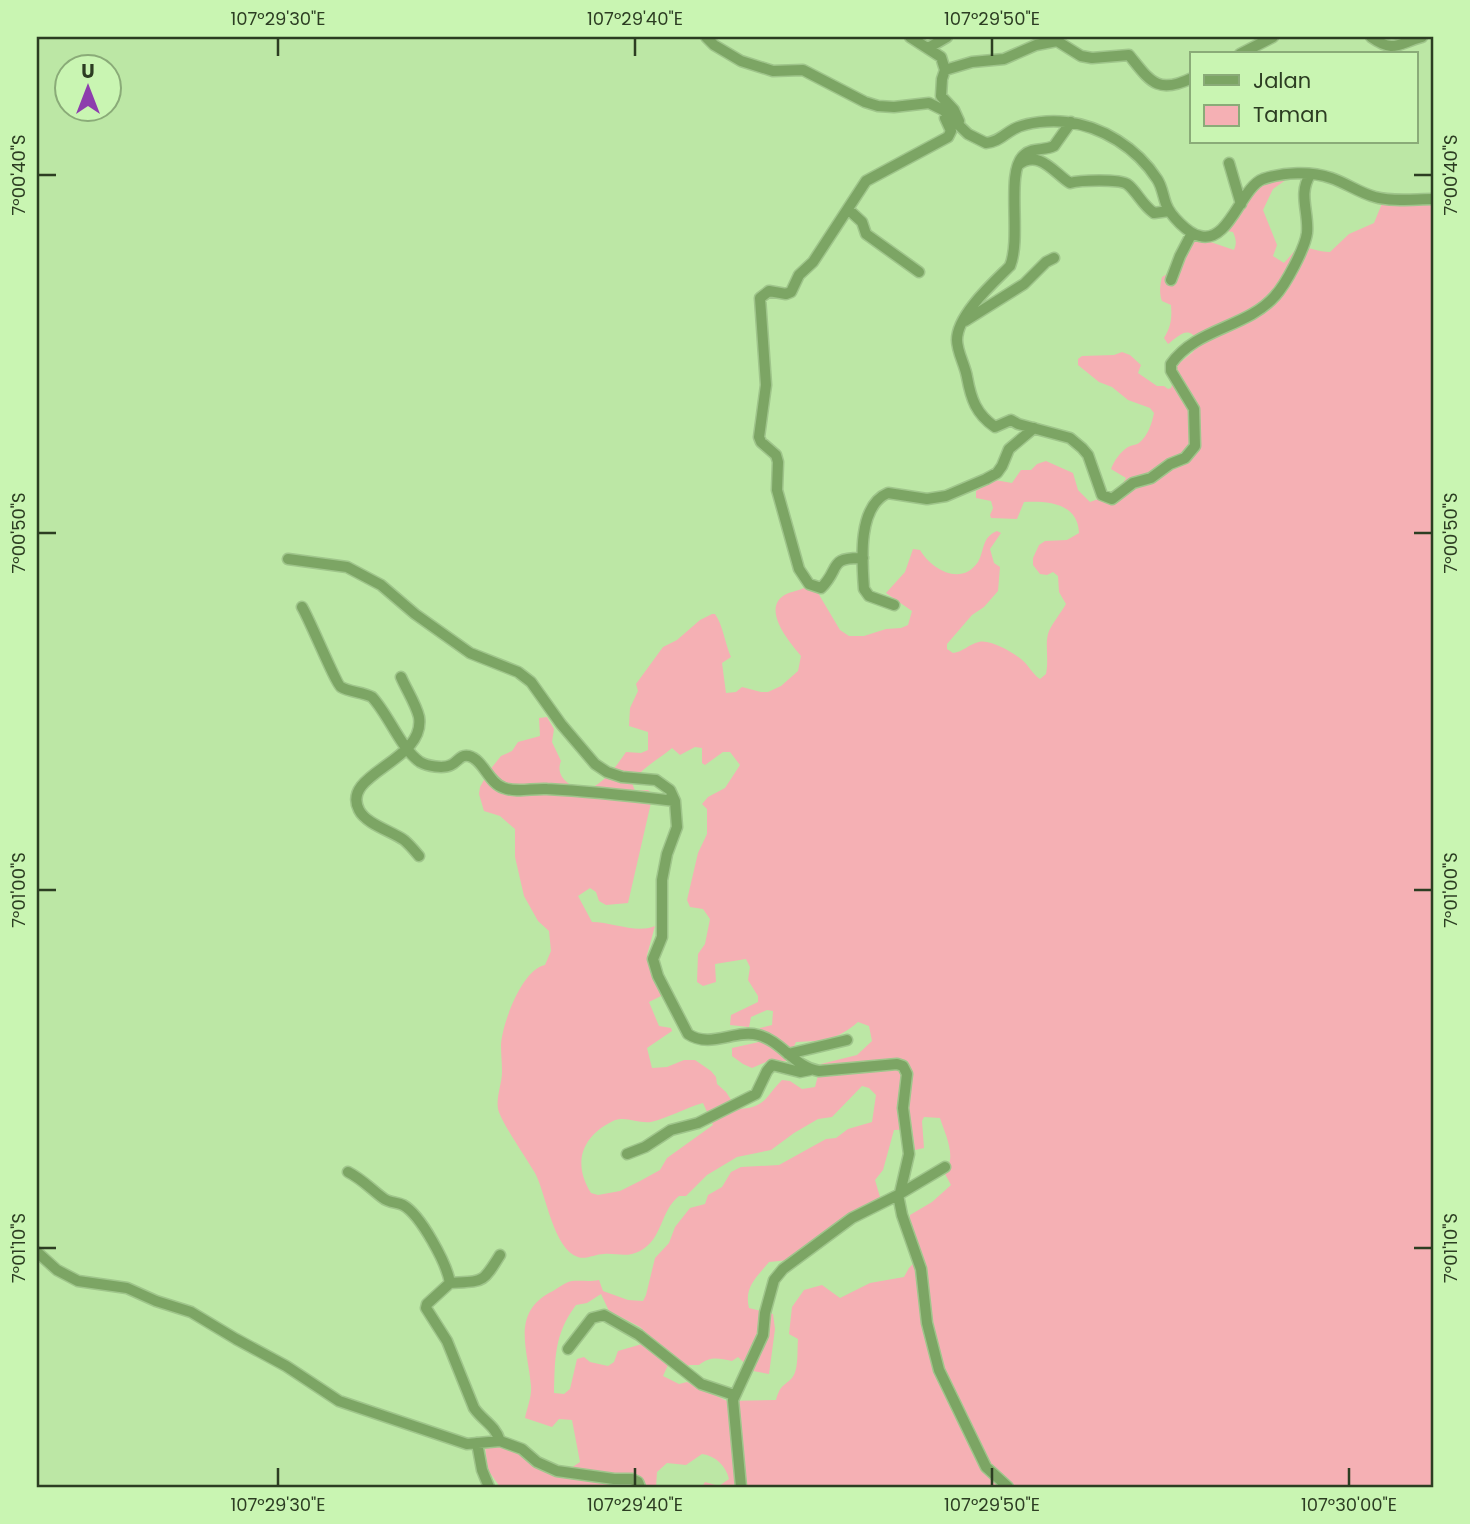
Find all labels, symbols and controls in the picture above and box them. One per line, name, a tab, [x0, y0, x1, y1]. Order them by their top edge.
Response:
text: 107°29'30"E	[230, 6, 326, 31]
text: 107°29'40"E	[587, 6, 683, 31]
text: 107°29'50"E	[944, 6, 1040, 31]
north arrow	[52, 52, 122, 122]
legend	[1190, 52, 1418, 144]
text: U	[81, 58, 95, 85]
text: Jalan	[1253, 66, 1311, 95]
text: Taman	[1253, 100, 1328, 129]
text: 7°00'40"S	[6, 134, 31, 216]
text: 7°00'40"S	[1438, 134, 1463, 216]
text: 7°00'50"S	[6, 492, 31, 574]
text: 7°00'50"S	[1438, 492, 1463, 574]
text: 7°01'00"S	[6, 852, 31, 928]
text: 7°01'00"S	[1438, 852, 1463, 928]
text: 7°01'10"S	[6, 1213, 31, 1283]
text: 7°01'10"S	[1438, 1213, 1463, 1283]
text: 107°29'30"E	[230, 1492, 326, 1517]
text: 107°29'40"E	[587, 1492, 683, 1517]
text: 107°29'50"E	[944, 1492, 1040, 1517]
text: 107°30'00"E	[1301, 1492, 1397, 1517]

